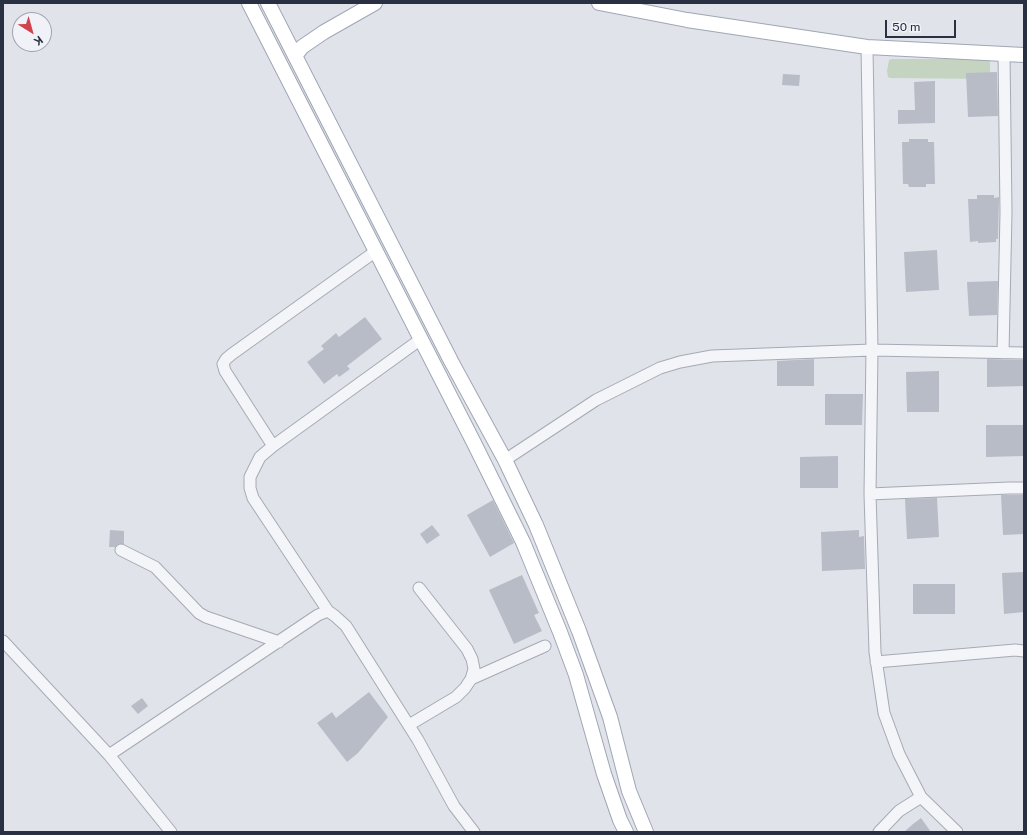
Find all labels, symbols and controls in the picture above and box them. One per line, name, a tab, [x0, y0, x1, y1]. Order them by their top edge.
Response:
north arrow	[12, 12, 52, 52]
scale bar	[887, 12, 958, 38]
text: 50 m	[892, 20, 920, 34]
text: K	[32, 34, 45, 48]

